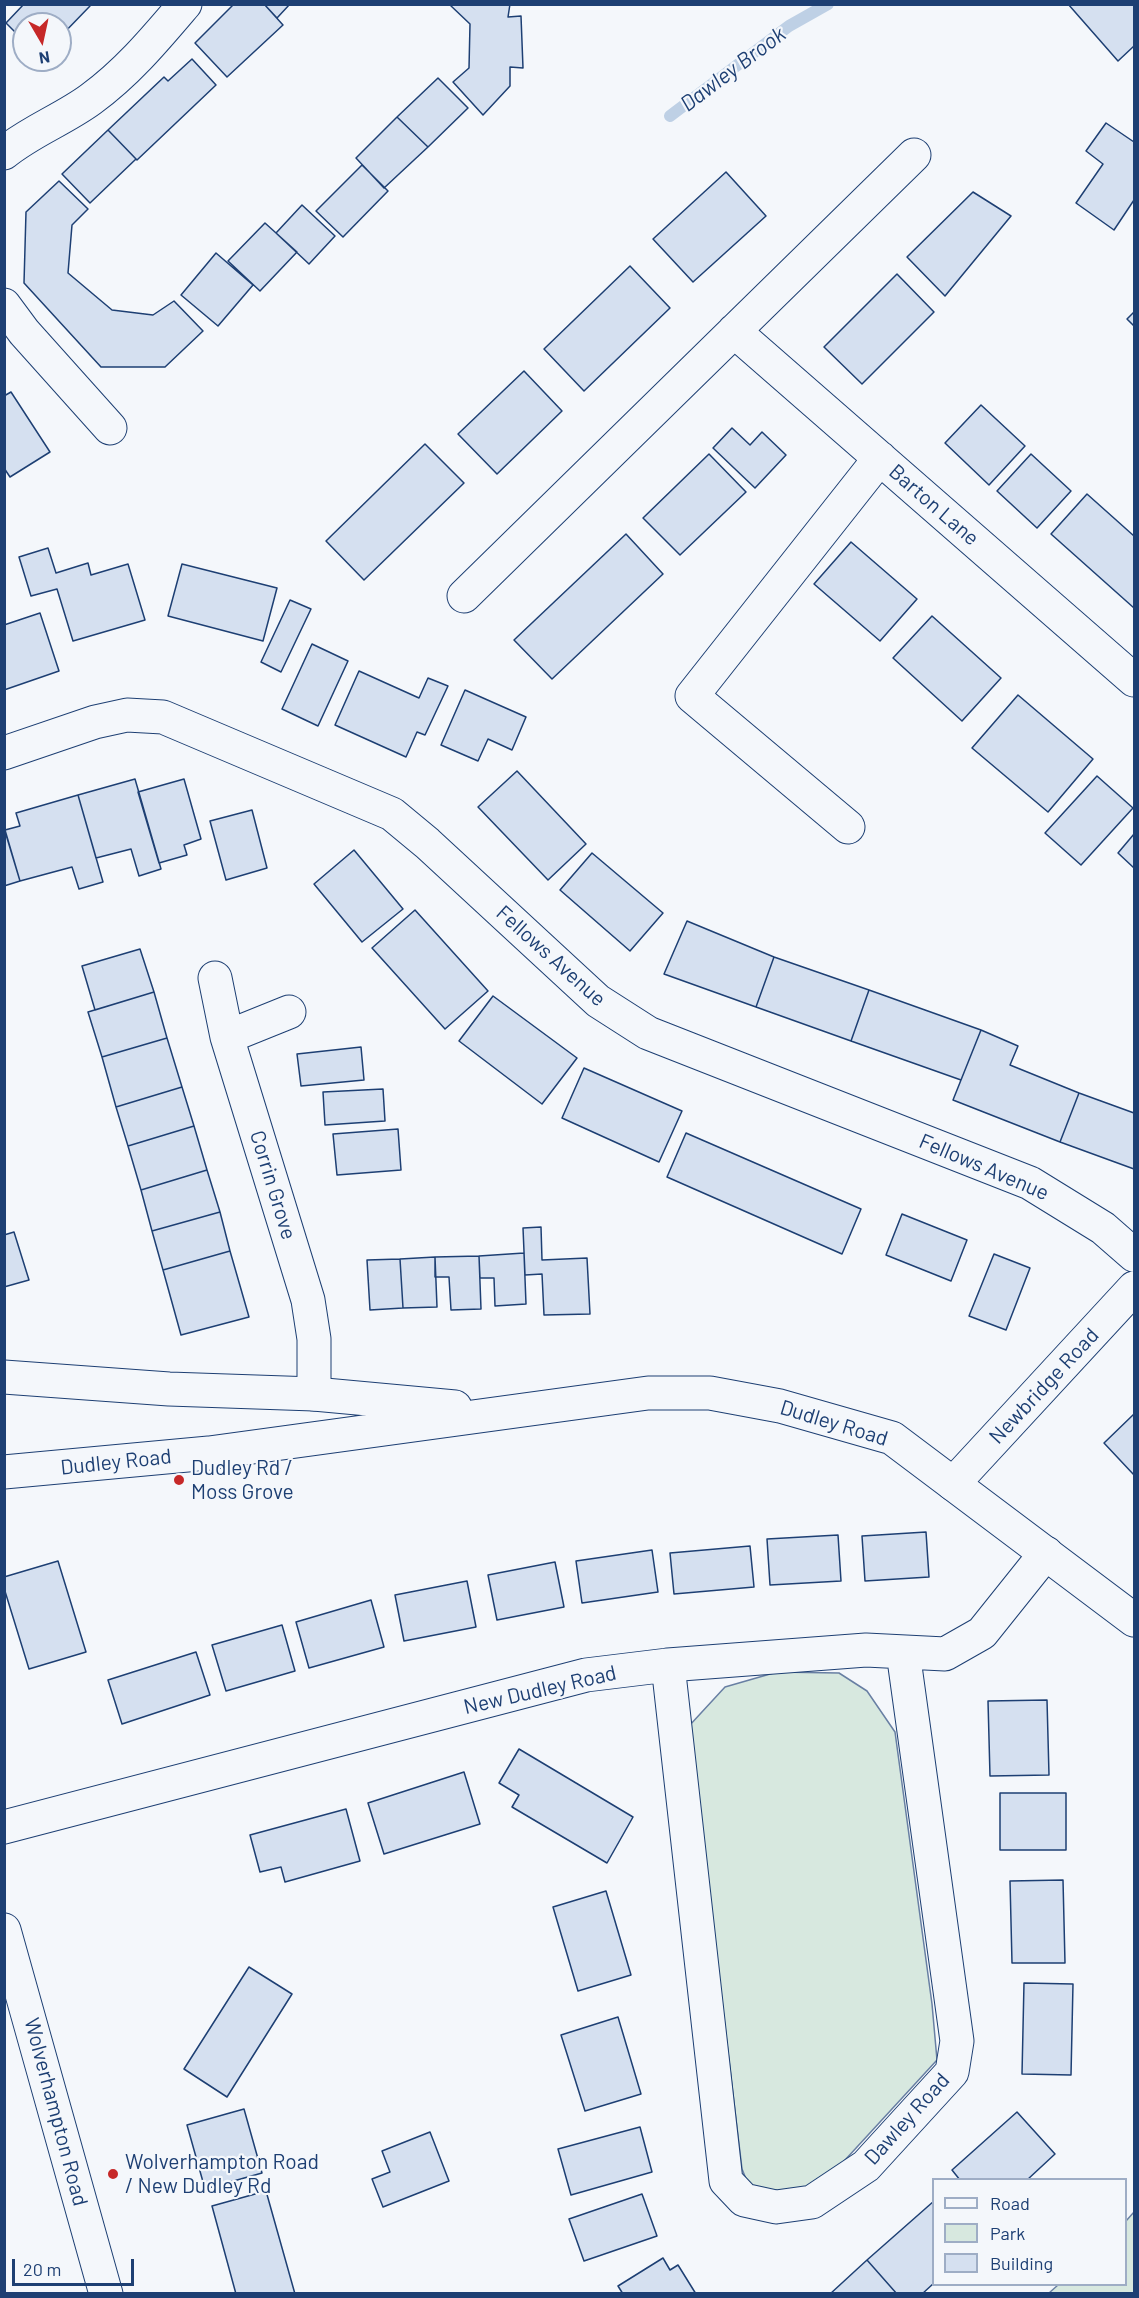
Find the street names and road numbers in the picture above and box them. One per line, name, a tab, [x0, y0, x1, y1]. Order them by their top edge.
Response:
street label: Barton Lane	[884, 459, 984, 551]
street label: Fellows Avenue	[491, 900, 611, 1012]
street label: Corrin Grove	[244, 1127, 302, 1243]
street label: Fellows Avenue	[915, 1128, 1053, 1206]
street label: Newbridge Road	[984, 1323, 1104, 1449]
street label: Dudley Road	[777, 1395, 891, 1451]
street label: Dudley Road	[59, 1444, 173, 1480]
street label: New Dudley Road	[461, 1660, 619, 1720]
street label: Wolverhampton Road	[19, 2015, 93, 2209]
street label: Dawley Road	[859, 2068, 955, 2170]

